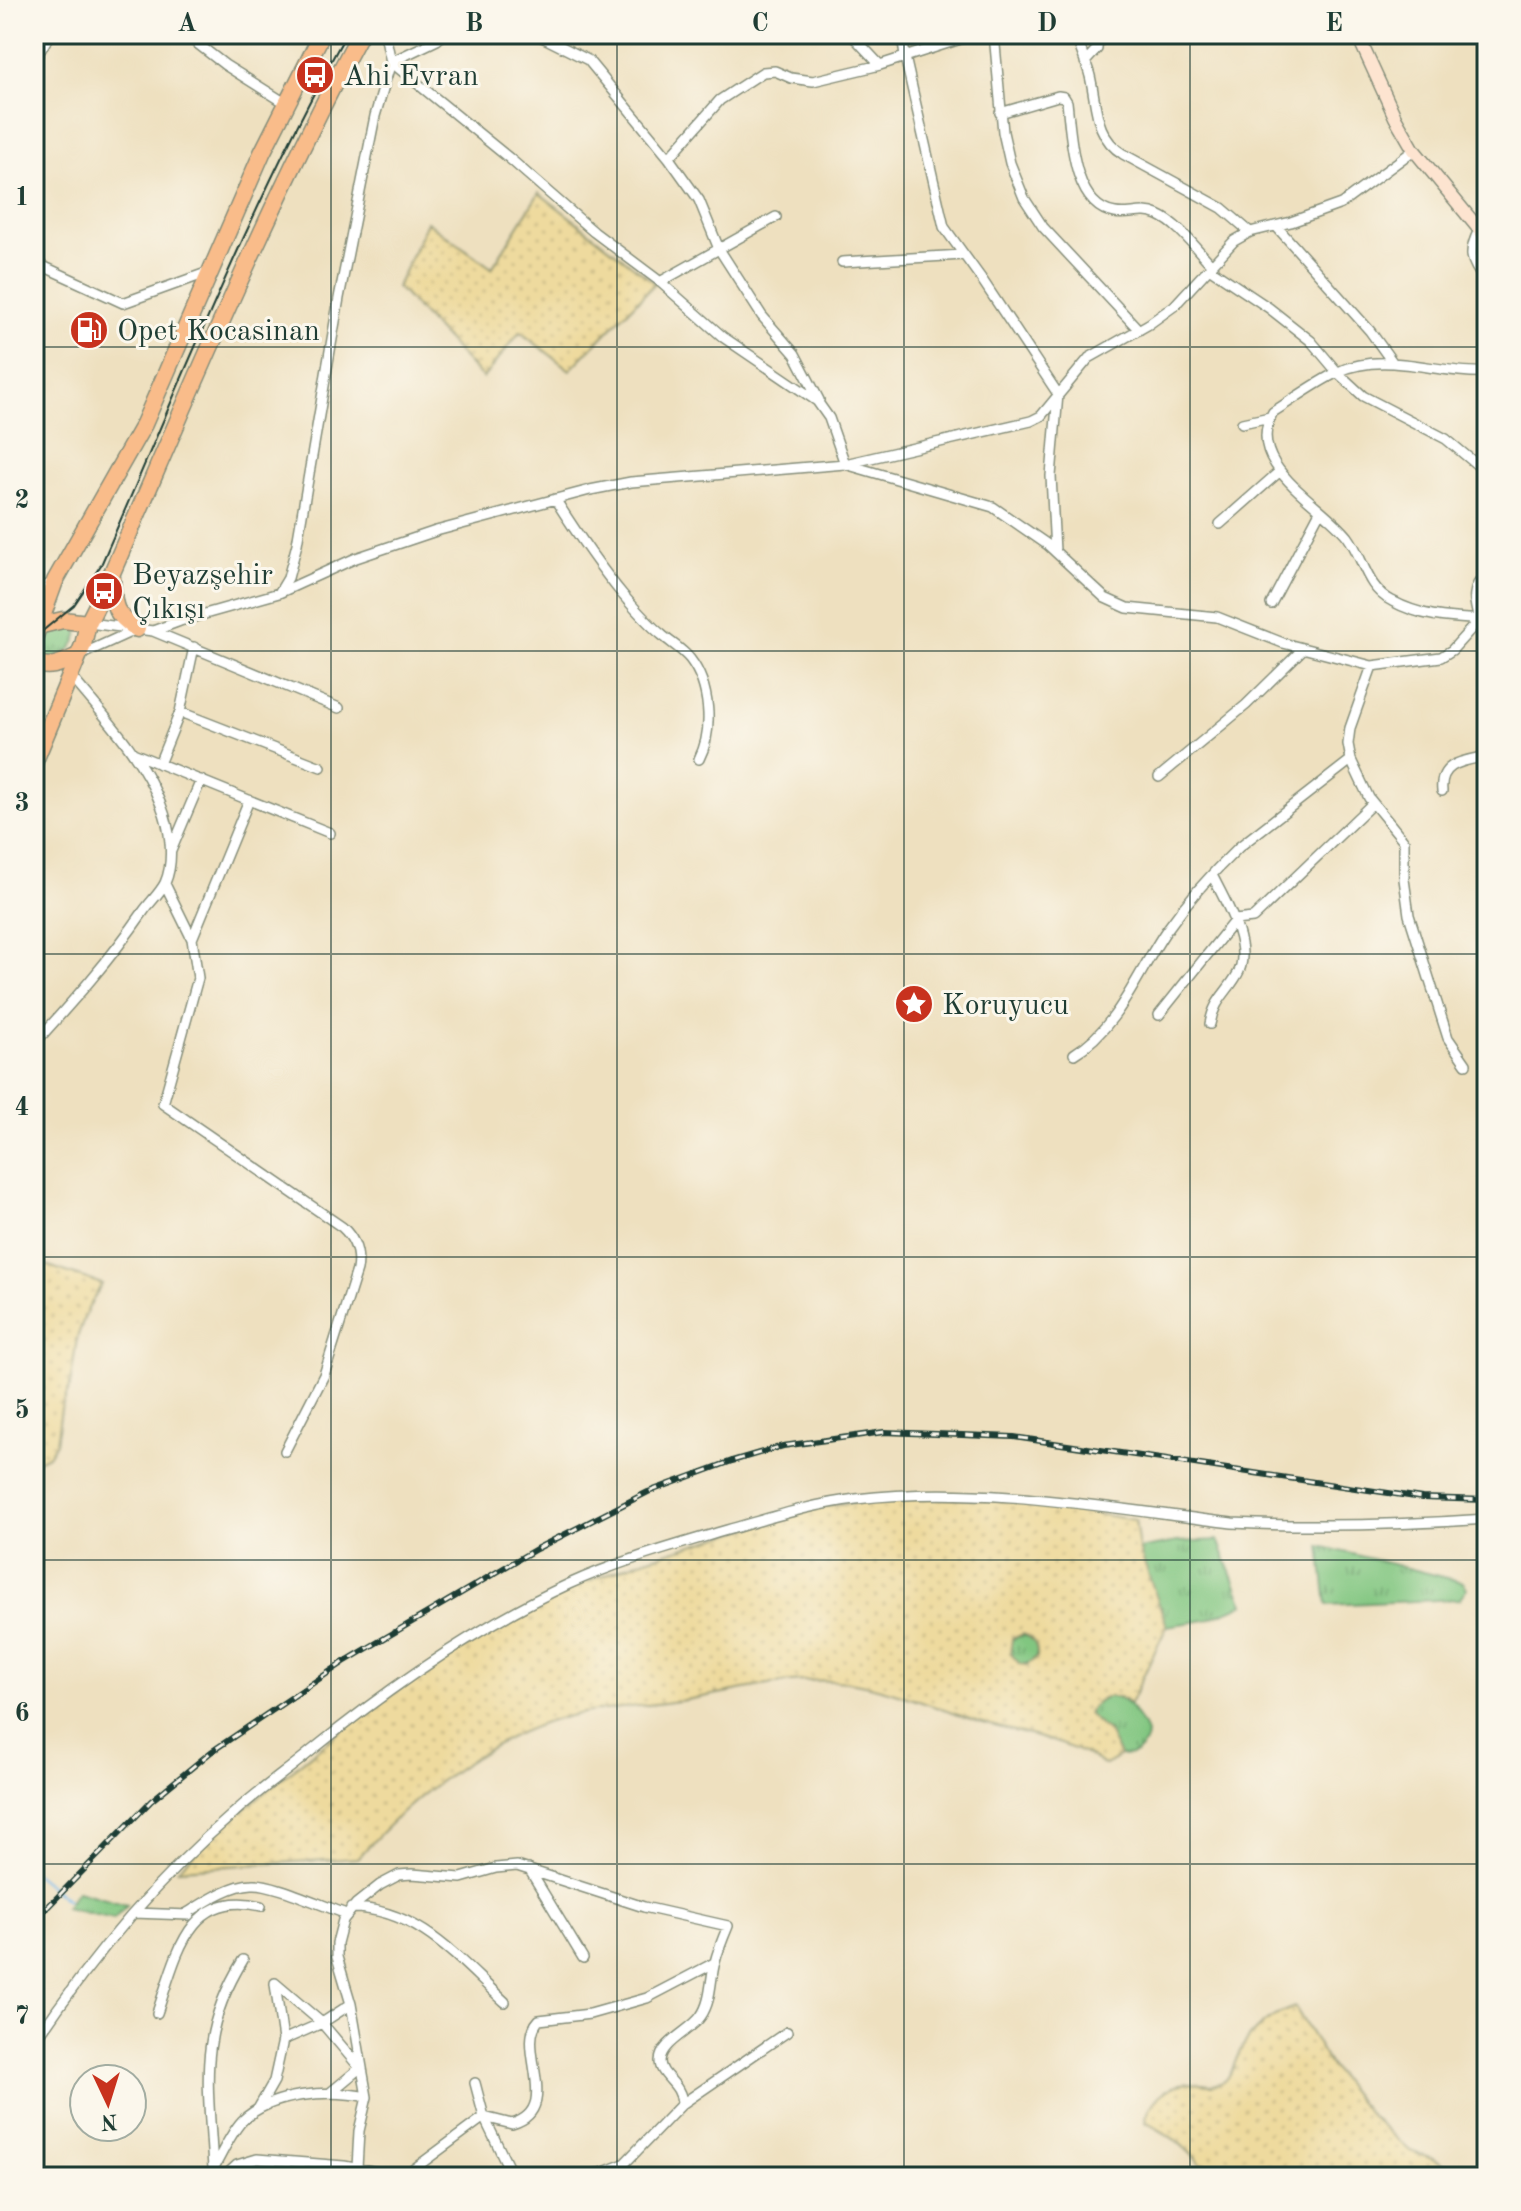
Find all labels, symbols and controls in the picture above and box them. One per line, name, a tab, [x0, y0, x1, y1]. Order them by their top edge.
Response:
text: A	[177, 11, 197, 37]
text: B	[465, 11, 483, 37]
text: C	[751, 11, 769, 37]
text: D	[1037, 11, 1057, 37]
text: E	[1325, 11, 1343, 37]
bus stop icon: Ahi Evran	[294, 54, 336, 96]
place label: Ahi Evran	[343, 62, 479, 92]
text: 1	[14, 185, 30, 211]
fuel station icon: Opet Kocasinan	[68, 309, 110, 351]
place label: Opet Kocasinan	[117, 317, 320, 347]
text: 2	[14, 488, 30, 514]
place label: Beyazşehir Çıkışı	[132, 561, 273, 625]
bus stop icon: Beyazşehir Çıkışı	[83, 570, 125, 612]
text: 3	[14, 791, 30, 817]
place icon: Koruyucu	[893, 983, 935, 1025]
place label: Koruyucu	[942, 991, 1069, 1021]
text: 4	[14, 1095, 30, 1121]
text: 5	[14, 1398, 30, 1424]
text: 6	[14, 1701, 30, 1727]
text: 7	[14, 2004, 30, 2030]
north arrow	[68, 2063, 148, 2143]
text: N	[100, 2109, 118, 2133]

